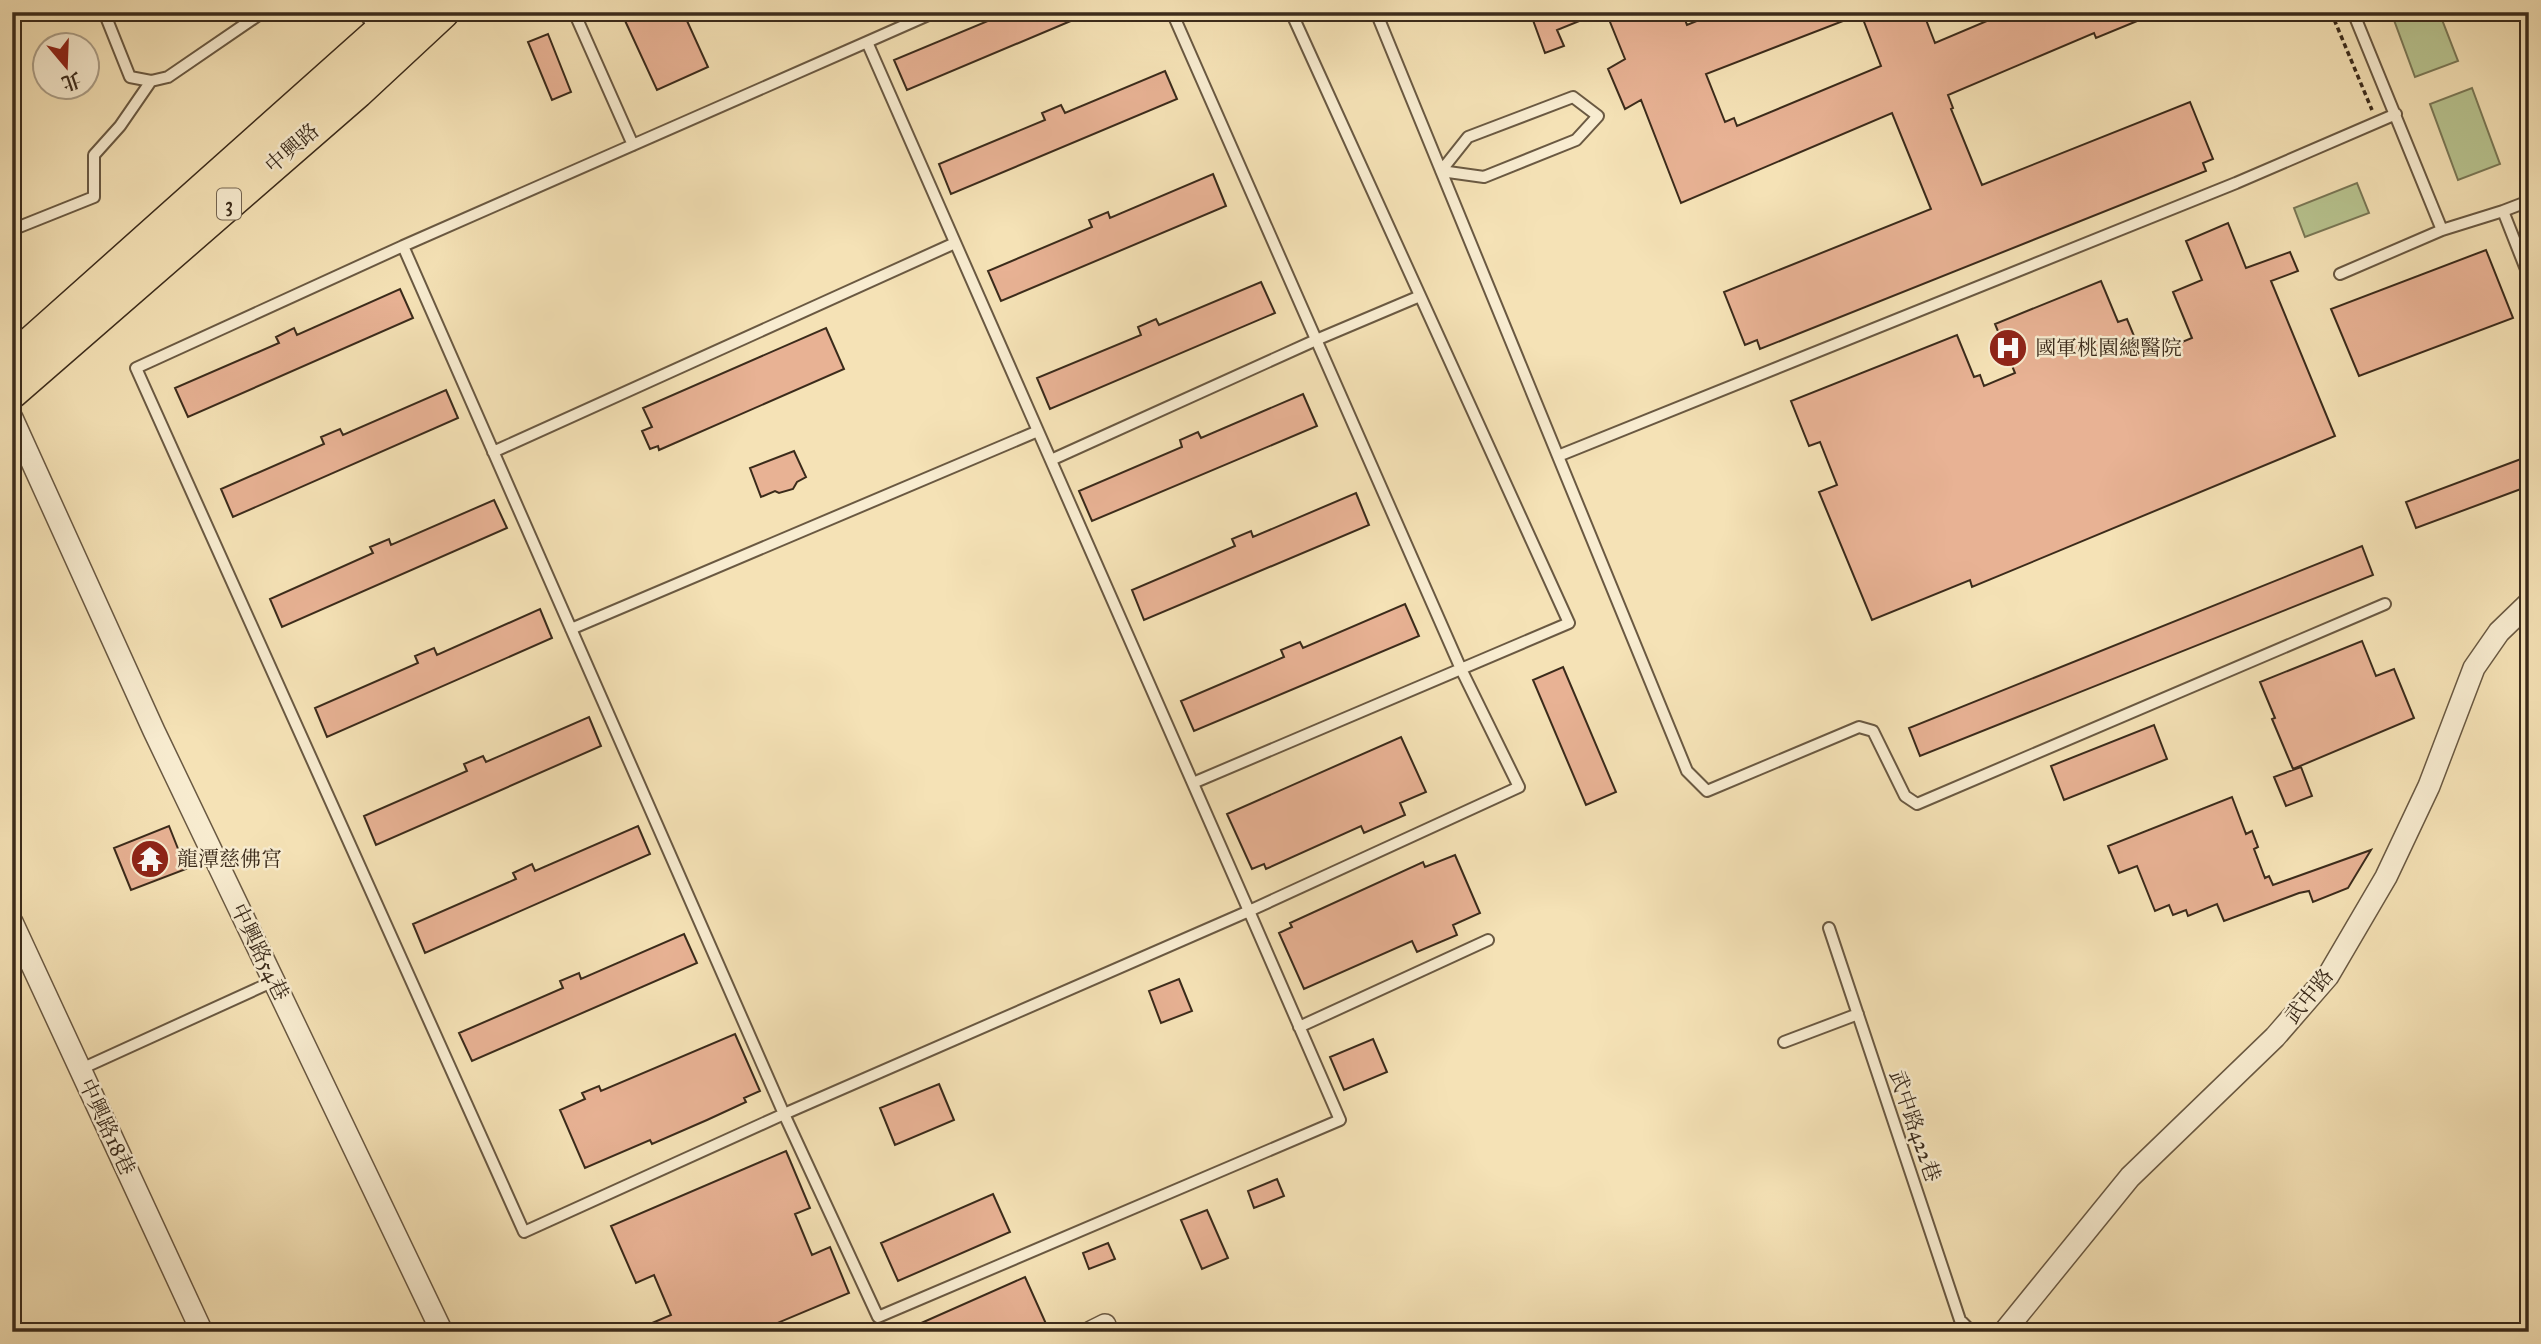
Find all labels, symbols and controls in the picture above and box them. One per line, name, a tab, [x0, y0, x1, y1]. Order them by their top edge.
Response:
north arrow	[32, 32, 102, 102]
text: 北	[59, 68, 84, 96]
street label: 中興路	[260, 118, 324, 178]
road number: 3	[217, 188, 241, 220]
hospital icon: 國軍桃園總醫院	[1987, 327, 2029, 369]
place label: 國軍桃園總醫院	[2035, 335, 2182, 361]
temple icon: 龍潭慈佛宮	[129, 838, 171, 880]
place label: 龍潭慈佛宮	[177, 846, 282, 872]
street label: 中興路54巷	[225, 899, 295, 1005]
street label: 武中路	[2279, 963, 2339, 1029]
street label: 武中路422巷	[1884, 1067, 1946, 1185]
street label: 中興路18巷	[73, 1075, 141, 1179]

